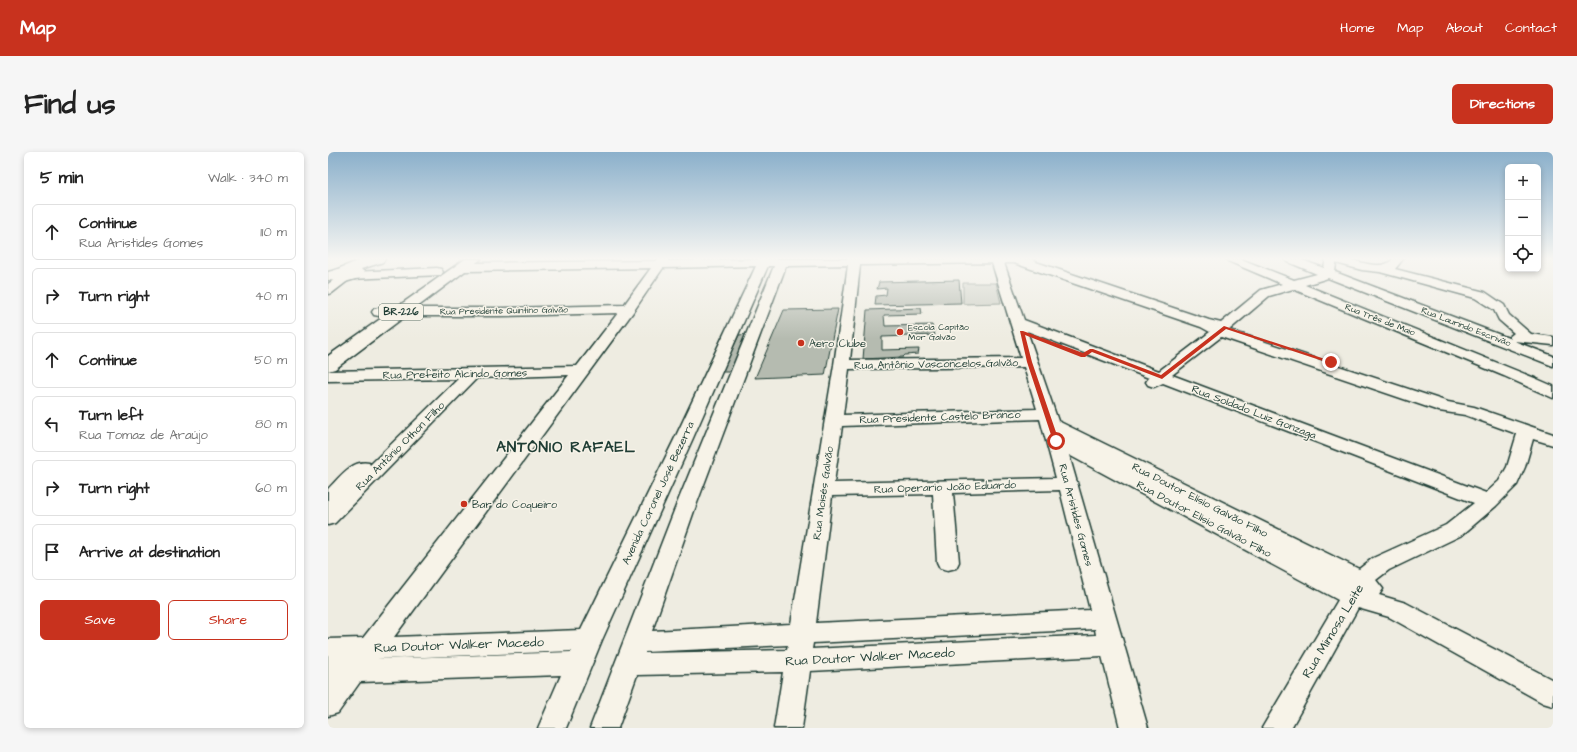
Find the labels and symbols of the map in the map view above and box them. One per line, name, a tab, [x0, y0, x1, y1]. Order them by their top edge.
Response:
street label: Rua Três de Maio	[1343, 301, 1417, 339]
street label: Rua Presidente Quintino Galvão	[440, 303, 568, 319]
road number: BR-226	[379, 304, 423, 320]
street label: Rua Laurindo Escrivão	[1419, 304, 1513, 350]
place label: Escola Capitão Mor Galvão	[908, 321, 969, 344]
marker: Escola Capitão Mor Galvão	[895, 327, 905, 337]
place label: Aero Clube	[809, 336, 866, 351]
marker: Aero Clube	[796, 338, 806, 348]
route end	[1322, 353, 1340, 371]
street label: Rua Antônio Vasconcelos Galvão	[854, 355, 1019, 373]
street label: Rua Prefeito Alcindo Gomes	[383, 365, 528, 383]
street label: Rua Soldado Luiz Gonzaga	[1189, 381, 1319, 444]
street label: Rua Antônio Othon Filho	[352, 398, 448, 494]
street label: Rua Presidente Castelo Branco	[859, 407, 1022, 427]
street label: Avenida Coronel José Bezerra	[618, 419, 698, 567]
route start	[1047, 432, 1065, 450]
district label: ANTÔNIO RAFAEL	[496, 437, 636, 458]
street label: Rua Moisés Galvão	[809, 445, 837, 541]
street label: Rua Doutor Elísio Galvão Filho	[1129, 459, 1271, 541]
street label: Rua Aristides Gomes	[1055, 462, 1097, 568]
street label: Rua Operario João Eduardo	[874, 477, 1017, 497]
street label: Rua Doutor Elisio Galvão Filho	[1134, 477, 1275, 561]
place label: Bar do Coqueiro	[472, 497, 558, 512]
marker: Bar do Coqueiro	[459, 499, 469, 509]
street label: Rua Mimosa Leite	[1298, 581, 1368, 681]
street label: Rua Doutor Walker Macedo	[374, 633, 545, 657]
street label: Rua Doutor Walker Macedo	[785, 644, 956, 670]

